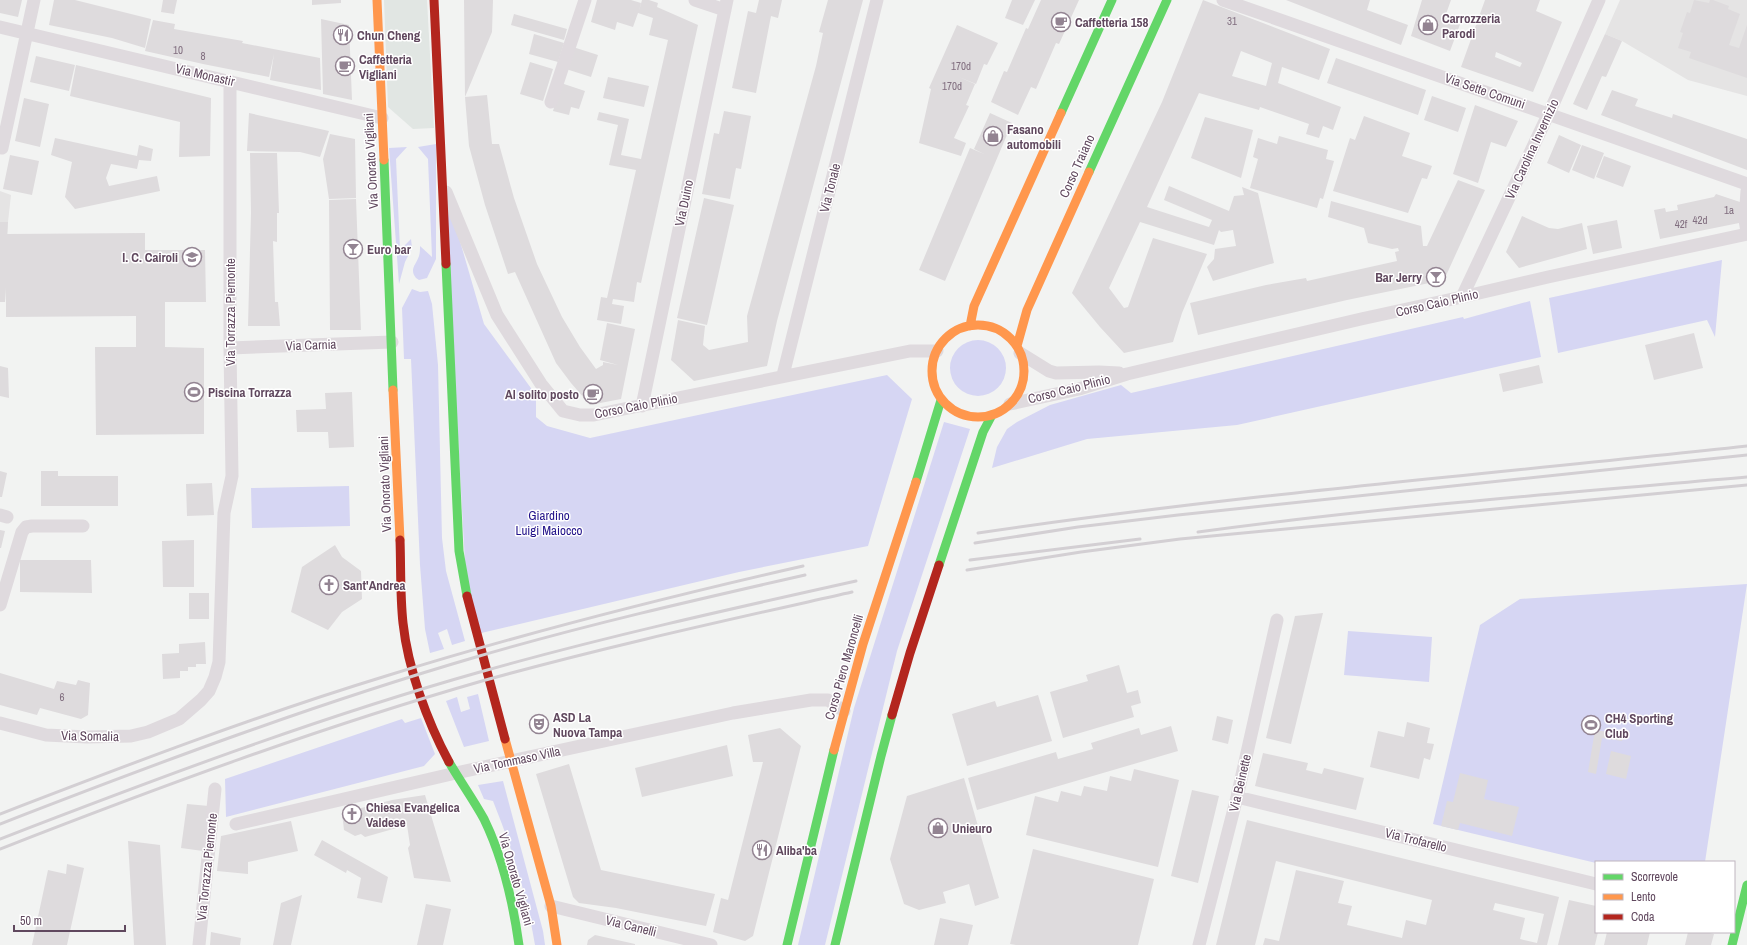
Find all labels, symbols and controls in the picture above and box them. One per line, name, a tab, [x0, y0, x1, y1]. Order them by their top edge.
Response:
place label: Carrozzeria Parodi	[1442, 10, 1500, 42]
cafe icon: Caffetteria 158	[1050, 11, 1072, 33]
place label: Caffetteria 158	[1075, 14, 1149, 31]
house number: 31	[1227, 14, 1237, 28]
shop icon: Carrozzeria Parodi	[1417, 14, 1439, 36]
restaurant icon: Chun Cheng	[332, 24, 354, 46]
place label: Chun Cheng	[357, 27, 421, 44]
house number: 10	[173, 43, 183, 57]
house number: 8	[200, 49, 206, 63]
place label: Caffetteria Vigliani	[359, 51, 412, 83]
cafe icon: Caffetteria Vigliani	[334, 55, 356, 77]
house number: 170d	[951, 59, 971, 73]
street label: Via Monastir	[174, 60, 237, 90]
street label: Via Sette Comuni	[1443, 69, 1527, 113]
house number: 170d	[942, 79, 962, 93]
street label: Via Carolina Invernizio	[1501, 96, 1563, 202]
street label: Via Onorato Vigliani	[360, 112, 382, 210]
place label: Fasano automobili	[1007, 121, 1061, 153]
shop icon: Fasano automobili	[982, 125, 1004, 147]
street label: Corso Traiano	[1055, 132, 1099, 200]
street label: Via Tonale	[816, 162, 844, 214]
street label: Via Duino	[671, 178, 697, 228]
house number: 1a	[1724, 203, 1734, 217]
house number: 42d	[1692, 213, 1708, 227]
house number: 42f	[1675, 217, 1688, 231]
bar icon: Euro bar	[342, 238, 364, 260]
place label: Euro bar	[367, 241, 412, 258]
school or university icon: I. C. Cairoli	[181, 246, 203, 268]
place label: I. C. Cairoli	[122, 249, 178, 266]
street label: Via Torrazza Piemonte	[222, 258, 239, 366]
bar icon: Bar Jerry	[1425, 266, 1447, 288]
place label: Bar Jerry	[1375, 269, 1422, 286]
street label: Corso Caio Plinio	[1394, 285, 1480, 321]
street label: Via Carnia	[285, 336, 337, 354]
street label: Corso Caio Plinio	[1026, 371, 1112, 407]
sports icon: Piscina Torrazza	[183, 381, 205, 403]
cafe icon: Al solito posto	[582, 383, 604, 405]
place label: Piscina Torrazza	[208, 384, 291, 401]
place label: Al solito posto	[505, 386, 579, 403]
street label: Corso Caio Plinio	[593, 390, 679, 422]
street label: Via Onorato Vigliani	[375, 436, 395, 532]
park label: Giardino Luigi Maiocco	[516, 507, 583, 539]
church icon: Sant'Andrea	[318, 574, 340, 596]
place label: Sant'Andrea	[343, 577, 405, 594]
street label: Corso Piero Maroncelli	[821, 612, 867, 722]
house number: 6	[59, 690, 65, 704]
place label: ASD La Nuova Tampa	[553, 709, 622, 741]
place label: CH4 Sporting Club	[1605, 710, 1674, 742]
theatre icon: ASD La Nuova Tampa	[528, 713, 550, 735]
sports icon: CH4 Sporting Club	[1580, 714, 1602, 736]
street label: Via Somalia	[61, 727, 119, 745]
street label: Via Tommaso Villa	[472, 742, 562, 777]
street label: Via Beinette	[1225, 753, 1255, 813]
place label: Chiesa Evangelica Valdese	[366, 799, 460, 831]
church icon: Chiesa Evangelica Valdese	[341, 803, 363, 825]
street label: Via Torrazza Piemonte	[193, 812, 221, 922]
shop icon: Unieuro	[927, 817, 949, 839]
place label: Unieuro	[952, 820, 992, 837]
street label: Via Trofarello	[1383, 824, 1449, 856]
street label: Via Onorato Vigliani	[495, 830, 537, 928]
restaurant icon: Aliba'ba	[751, 839, 773, 861]
place label: Aliba'ba	[776, 842, 817, 859]
legend	[1595, 861, 1735, 933]
text: Scorrevole	[1631, 869, 1678, 885]
text: Lento	[1631, 889, 1656, 905]
scale bar	[14, 907, 125, 933]
text: Coda	[1631, 909, 1655, 925]
street label: Via Canelli	[604, 911, 658, 941]
text: 50 m	[20, 913, 42, 929]

